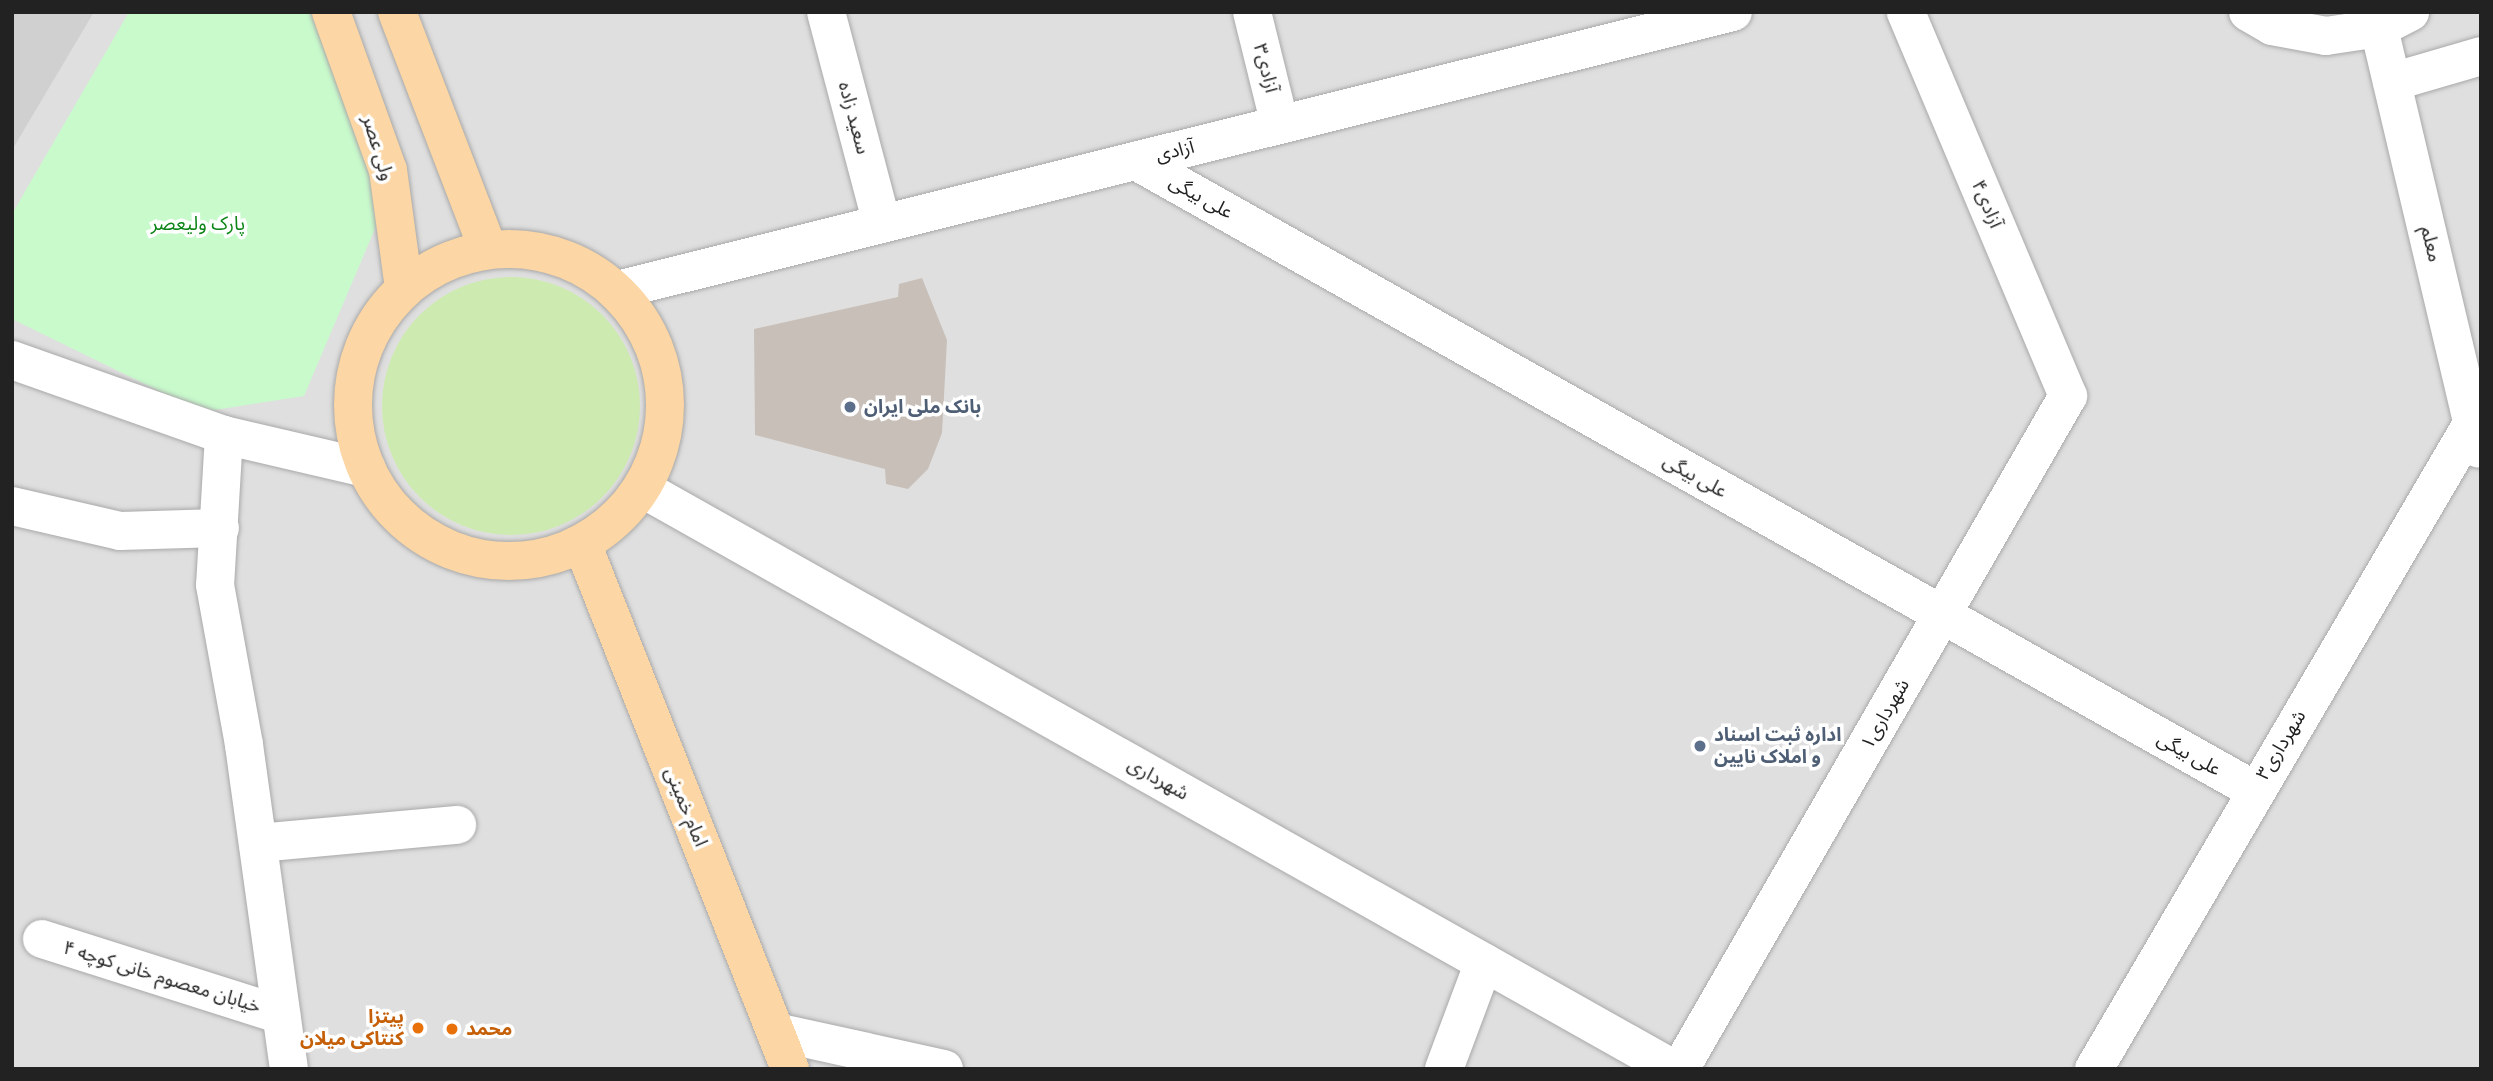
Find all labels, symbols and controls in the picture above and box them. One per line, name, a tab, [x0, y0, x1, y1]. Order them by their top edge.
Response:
street label: آزادی۳	[1249, 41, 1283, 95]
street label: سعید زاده	[833, 79, 875, 157]
street label: ولی عصر	[357, 113, 399, 183]
street label: آزادی	[1153, 135, 1197, 167]
street label: علی بیگی	[1165, 170, 1237, 224]
street label: آزادی۴	[1967, 177, 2007, 231]
park label: پارک ولیعصر	[151, 213, 245, 235]
street label: معلم	[2416, 224, 2446, 264]
place label: بانک ملی ایران	[864, 396, 981, 418]
marker: بانک ملی ایران	[842, 399, 858, 415]
street label: علی بیگی	[1659, 449, 1731, 503]
street label: شهرداری۱	[1856, 675, 1914, 753]
street label: شهرداری۳	[2251, 706, 2311, 784]
place label: اداره ثبت اسناد و املاک نایین	[1714, 724, 1841, 768]
street label: علی بیگی	[2153, 727, 2225, 781]
marker: اداره ثبت اسناد و املاک نایین	[1692, 738, 1708, 754]
street label: شهرداری	[1123, 753, 1193, 805]
street label: امام خمینی	[660, 764, 712, 850]
street label: خیابان معصوم خانی کوچه ۴	[60, 936, 264, 1018]
place label: پیتزا کنتاکی میلان	[300, 1006, 404, 1050]
place label: محمد	[466, 1018, 512, 1040]
marker: پیتزا کنتاکی میلان	[410, 1020, 426, 1036]
marker: محمد	[444, 1021, 460, 1037]

